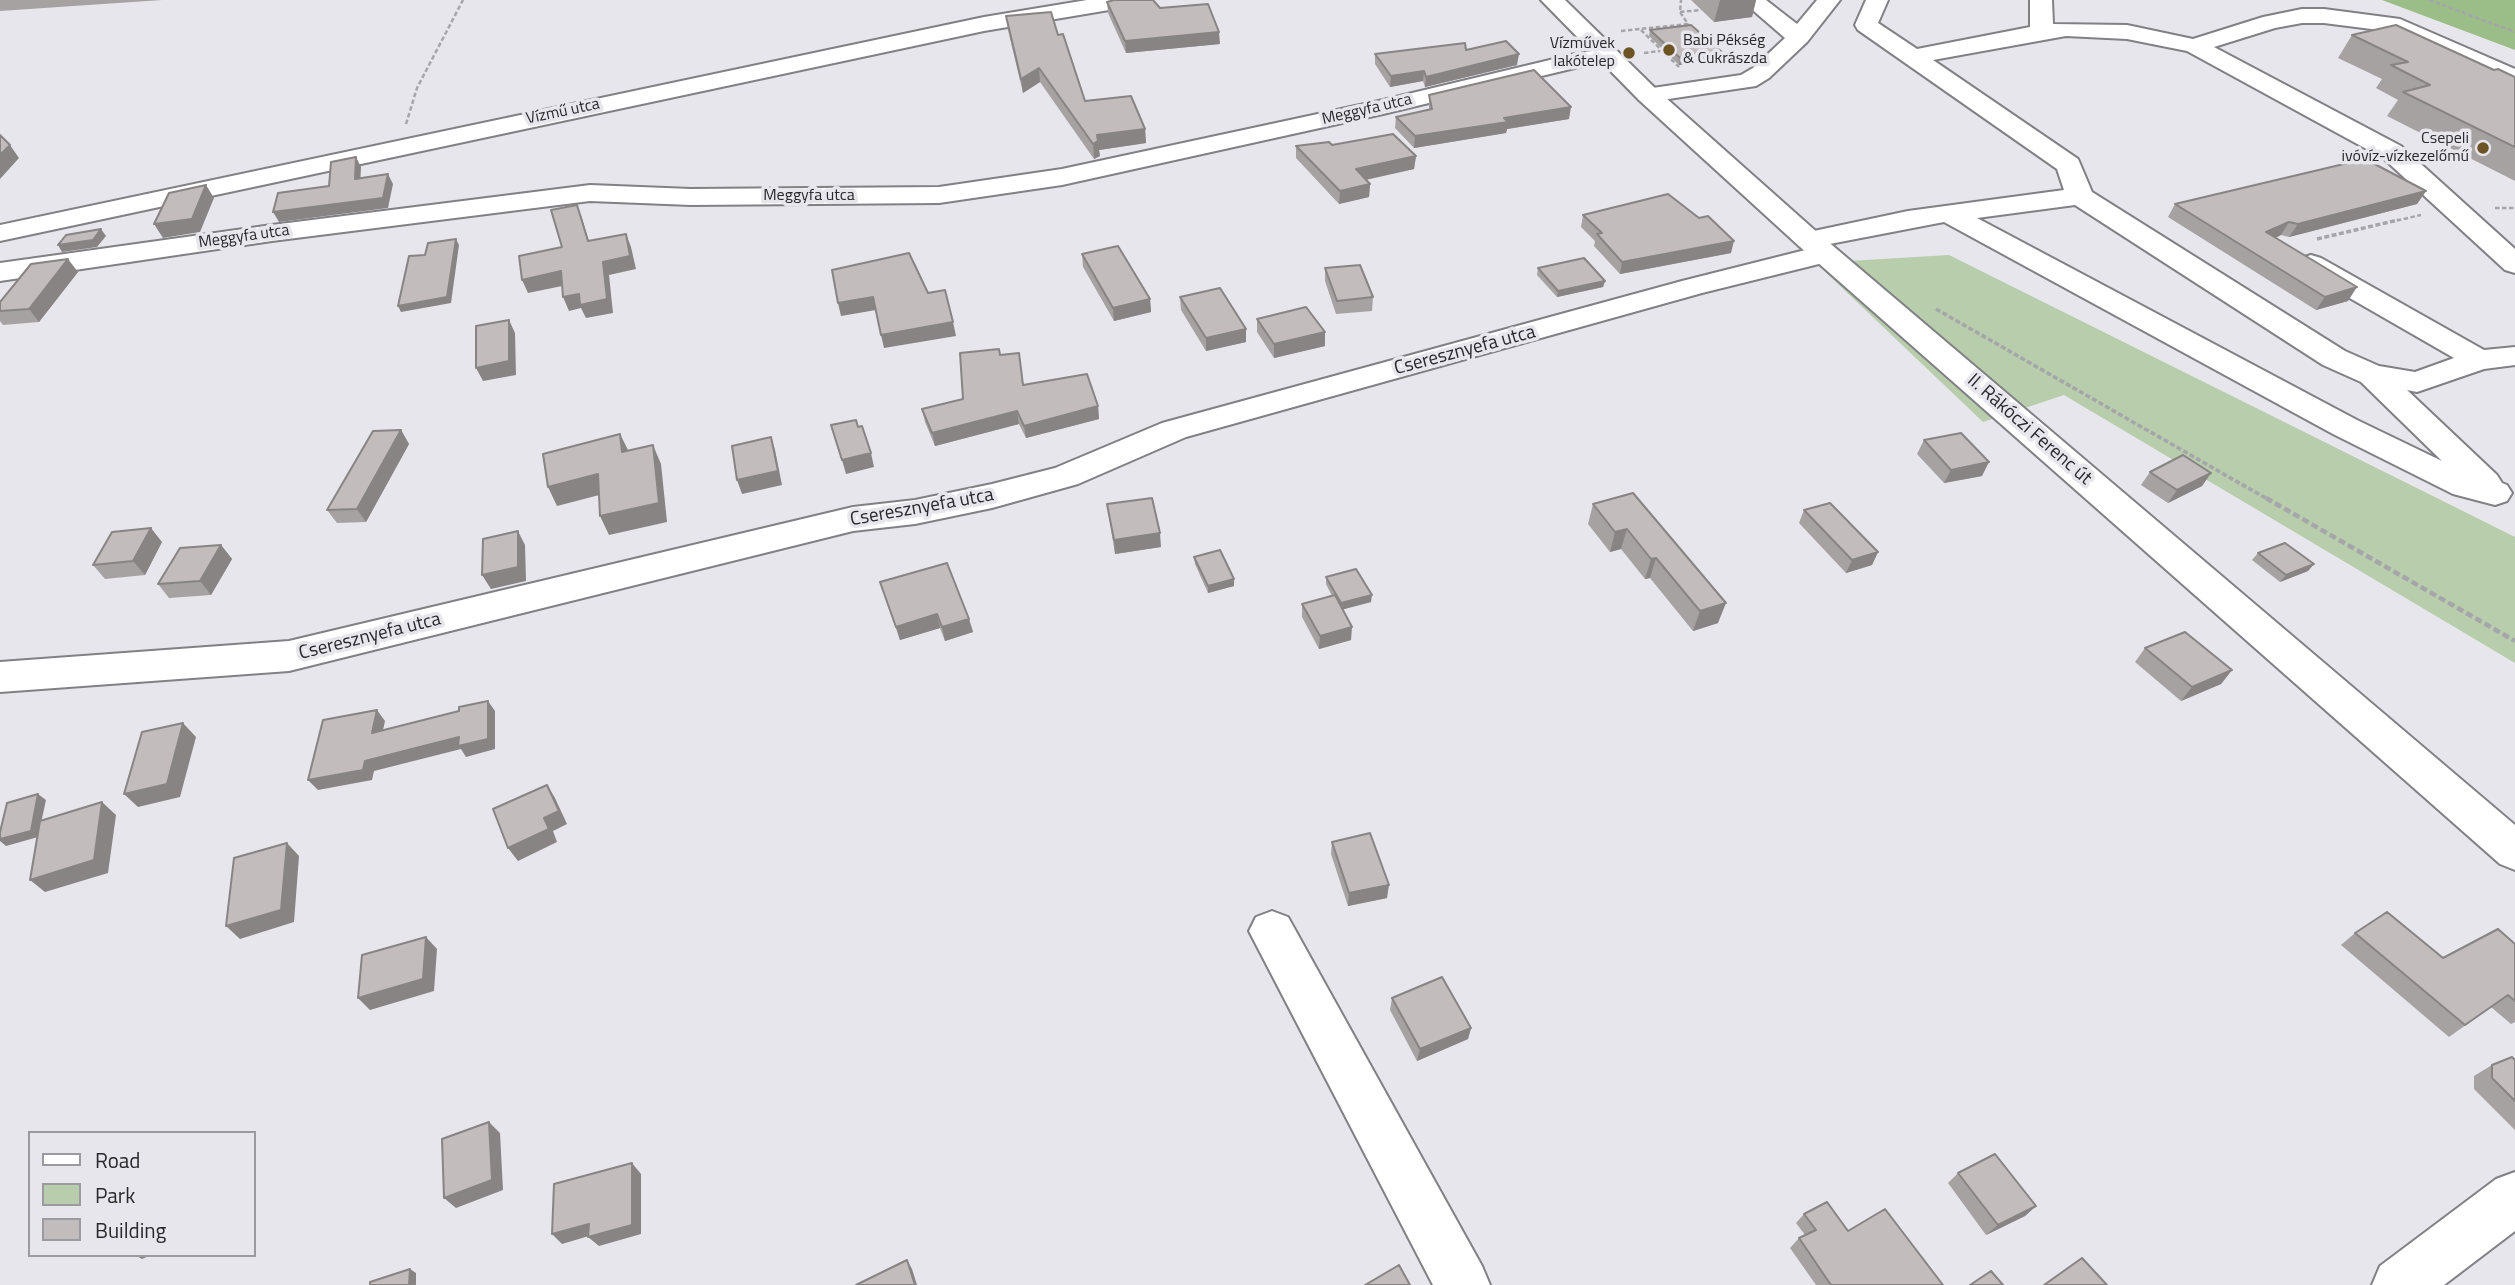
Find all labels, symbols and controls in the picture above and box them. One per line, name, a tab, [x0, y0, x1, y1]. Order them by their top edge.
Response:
place label: Babi Pékség & Cukrászda	[1683, 31, 1767, 69]
place label: Vízművek lakótelep	[1550, 34, 1615, 72]
marker: Babi Pékség & Cukrászda	[1661, 42, 1677, 58]
marker: Vízművek lakótelep	[1621, 45, 1637, 61]
street label: Meggyfa utca	[1320, 90, 1414, 130]
street label: Vízmű utca	[525, 95, 601, 129]
place label: Csepeli ivóvíz-vízkezelőmű	[2342, 129, 2469, 167]
marker: Csepeli ivóvíz-vízkezelőmű	[2475, 140, 2491, 156]
street label: Meggyfa utca	[763, 186, 855, 206]
street label: Meggyfa utca	[197, 221, 291, 253]
street label: Cseresznyefa utca	[1392, 321, 1538, 381]
street label: II. Rákóczi Ferenc út	[1962, 370, 2096, 490]
street label: Cseresznyefa utca	[848, 484, 996, 532]
street label: Cseresznyefa utca	[297, 608, 443, 666]
legend	[28, 1131, 256, 1257]
text: Road	[95, 1144, 140, 1176]
text: Park	[95, 1179, 135, 1211]
text: Building	[95, 1214, 166, 1246]

